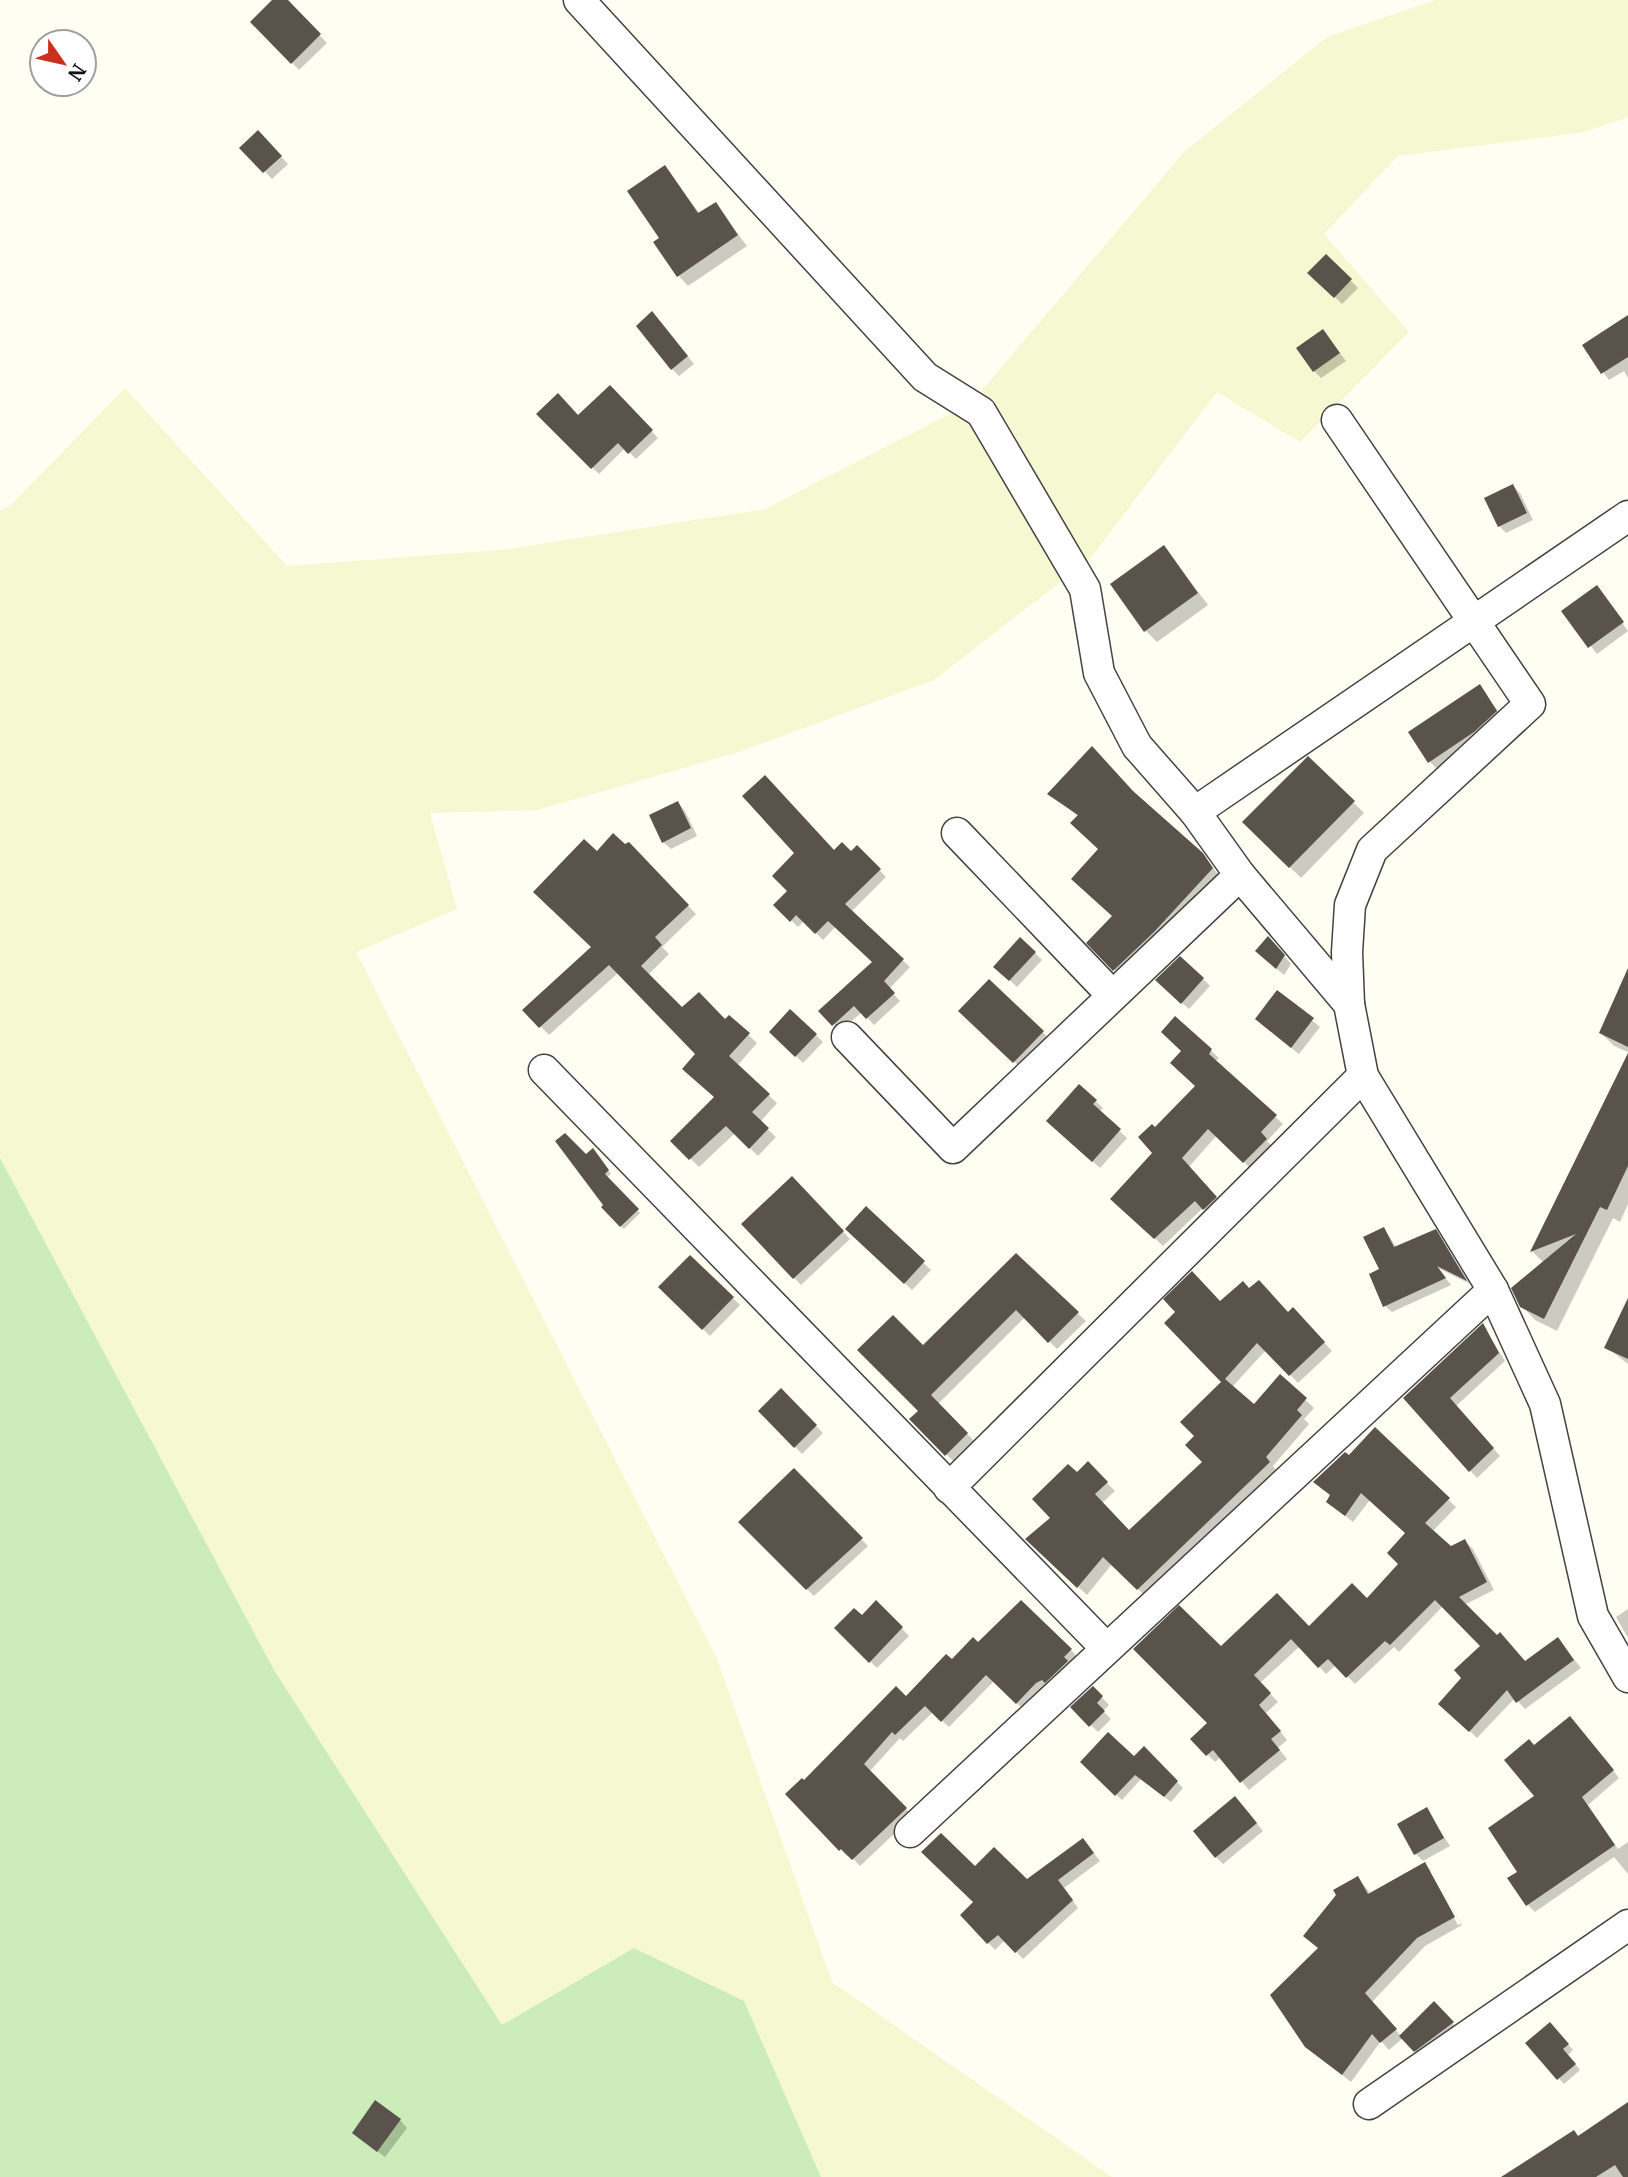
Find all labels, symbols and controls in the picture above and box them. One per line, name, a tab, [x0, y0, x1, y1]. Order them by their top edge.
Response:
north arrow	[28, 28, 98, 98]
text: N	[63, 60, 91, 85]

